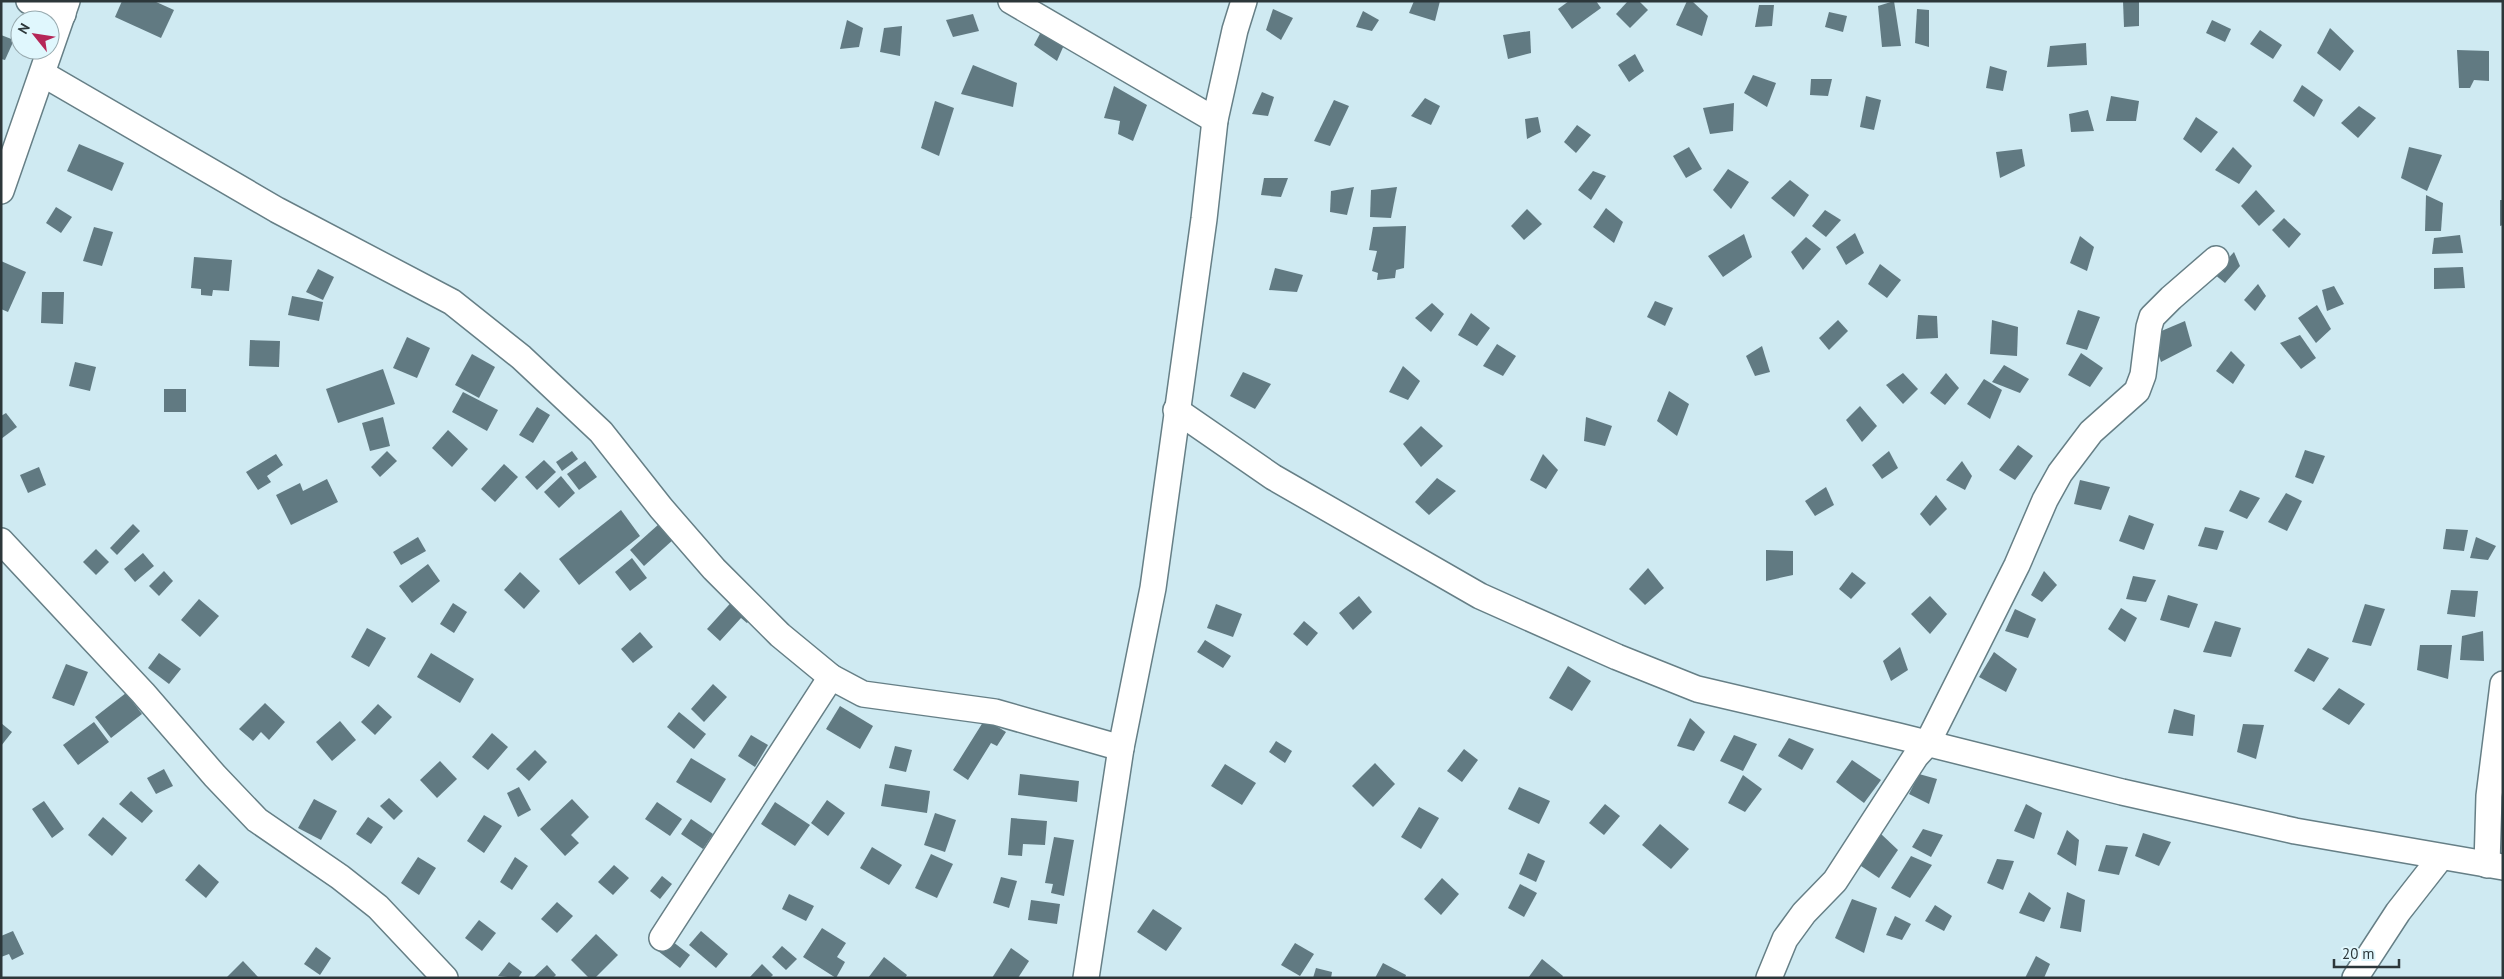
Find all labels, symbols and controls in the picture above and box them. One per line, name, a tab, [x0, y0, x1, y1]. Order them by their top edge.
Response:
north arrow	[10, 10, 60, 60]
text: N	[14, 20, 34, 37]
scale bar	[2334, 936, 2399, 968]
text: 20 m	[2342, 944, 2375, 963]

